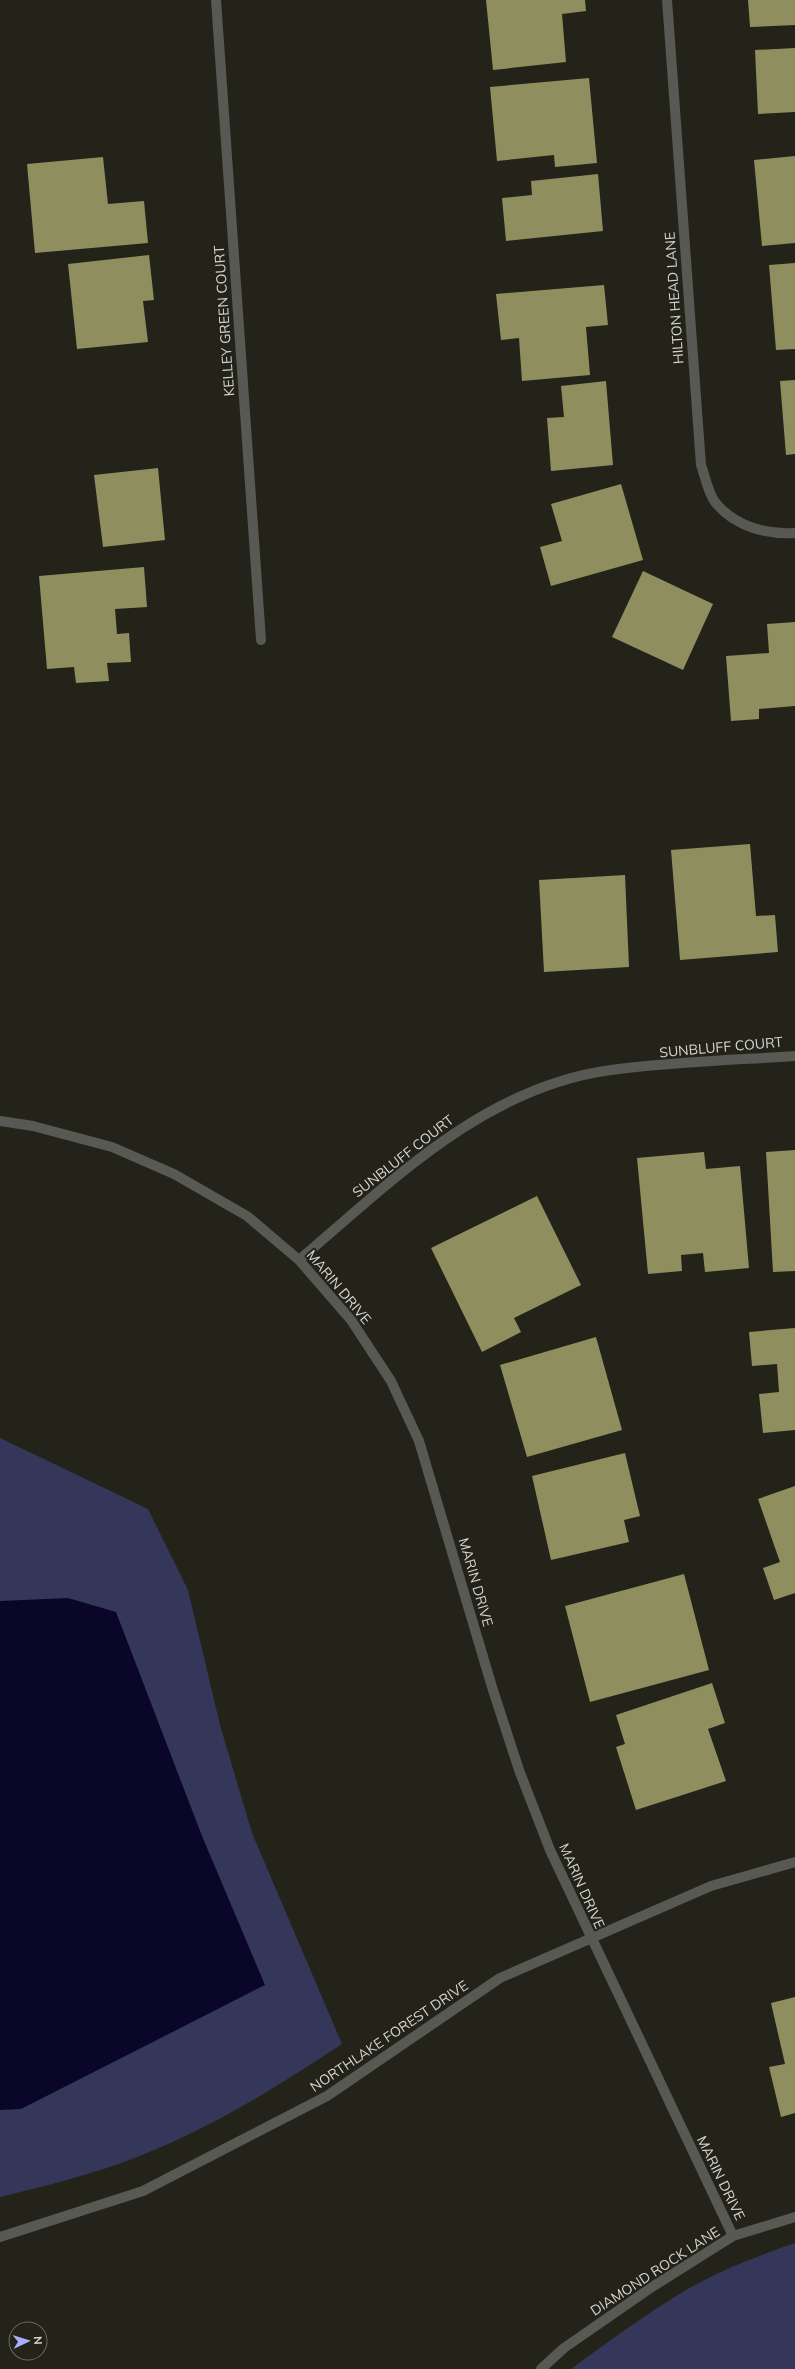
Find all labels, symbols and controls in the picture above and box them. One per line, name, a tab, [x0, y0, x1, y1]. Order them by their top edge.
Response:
street label: HILTON HEAD LANE	[660, 231, 688, 365]
street label: KELLEY GREEN COURT	[210, 244, 238, 397]
street label: SUNBLUFF COURT	[658, 1033, 784, 1061]
street label: SUNBLUFF COURT	[349, 1110, 458, 1201]
street label: MARIN DRIVE	[303, 1246, 375, 1328]
street label: MARIN DRIVE	[455, 1536, 497, 1628]
street label: MARIN DRIVE	[555, 1841, 609, 1931]
street label: NORTHLAKE FOREST DRIVE	[307, 1976, 471, 2096]
street label: MARIN DRIVE	[693, 2133, 749, 2223]
street label: DIAMOND ROCK LANE	[587, 2222, 723, 2320]
north arrow	[8, 2321, 48, 2361]
text: N	[31, 2336, 45, 2345]

